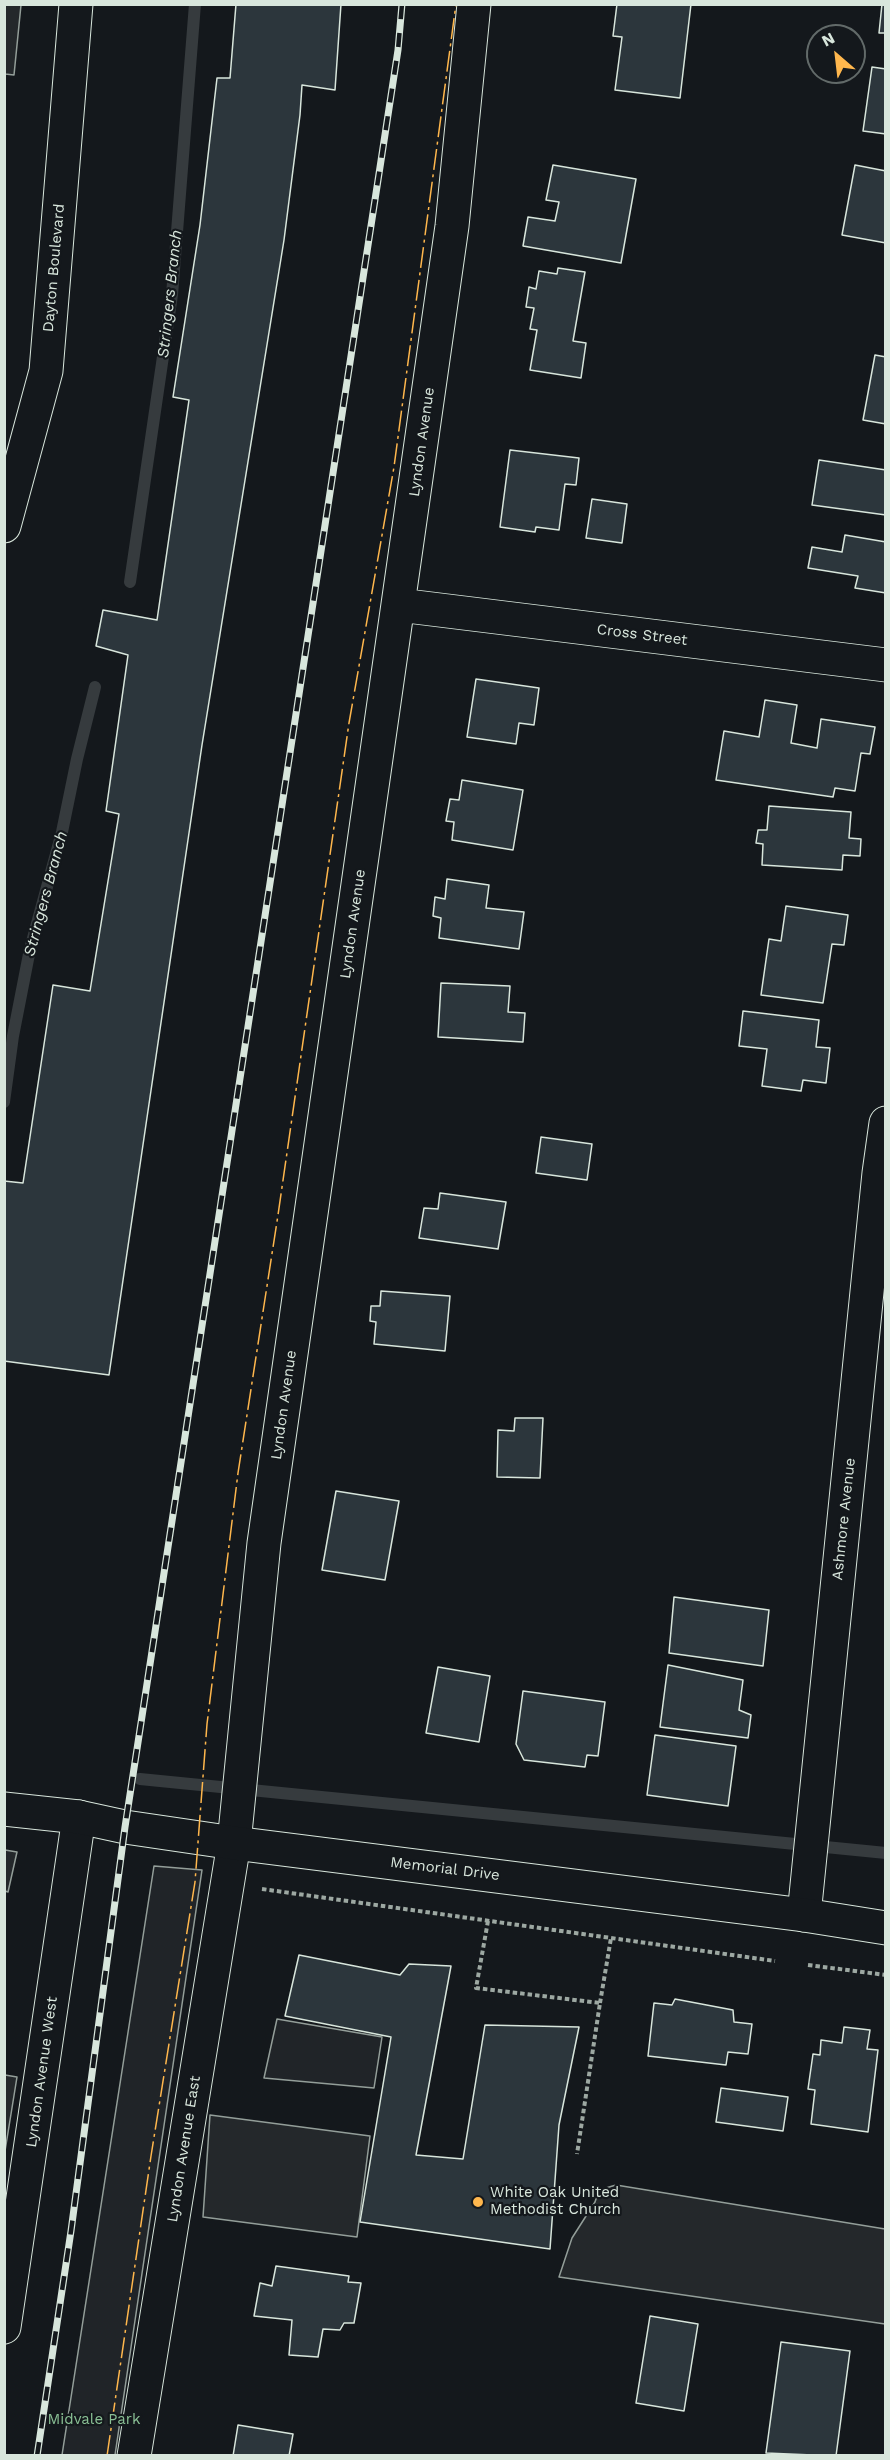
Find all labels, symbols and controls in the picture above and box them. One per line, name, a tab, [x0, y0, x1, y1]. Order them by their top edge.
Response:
north arrow	[806, 24, 866, 84]
text: N	[819, 28, 838, 51]
street label: Dayton Boulevard	[39, 203, 69, 333]
water label: Stringers Branch	[154, 229, 186, 359]
street label: Lyndon Avenue	[405, 386, 439, 498]
street label: Cross Street	[596, 621, 688, 649]
water label: Stringers Branch	[20, 829, 72, 959]
street label: Lyndon Avenue	[336, 868, 370, 980]
street label: Lyndon Avenue	[267, 1349, 301, 1461]
street label: Ashmore Avenue	[829, 1457, 859, 1581]
street label: Memorial Drive	[389, 1853, 501, 1885]
street label: Lyndon Avenue West	[22, 1995, 62, 2149]
street label: Lyndon Avenue East	[164, 2075, 204, 2223]
place label: White Oak United Methodist Church	[490, 2184, 621, 2219]
marker: White Oak United Methodist Church	[471, 2195, 485, 2209]
park label: Midvale Park	[48, 2411, 140, 2429]

